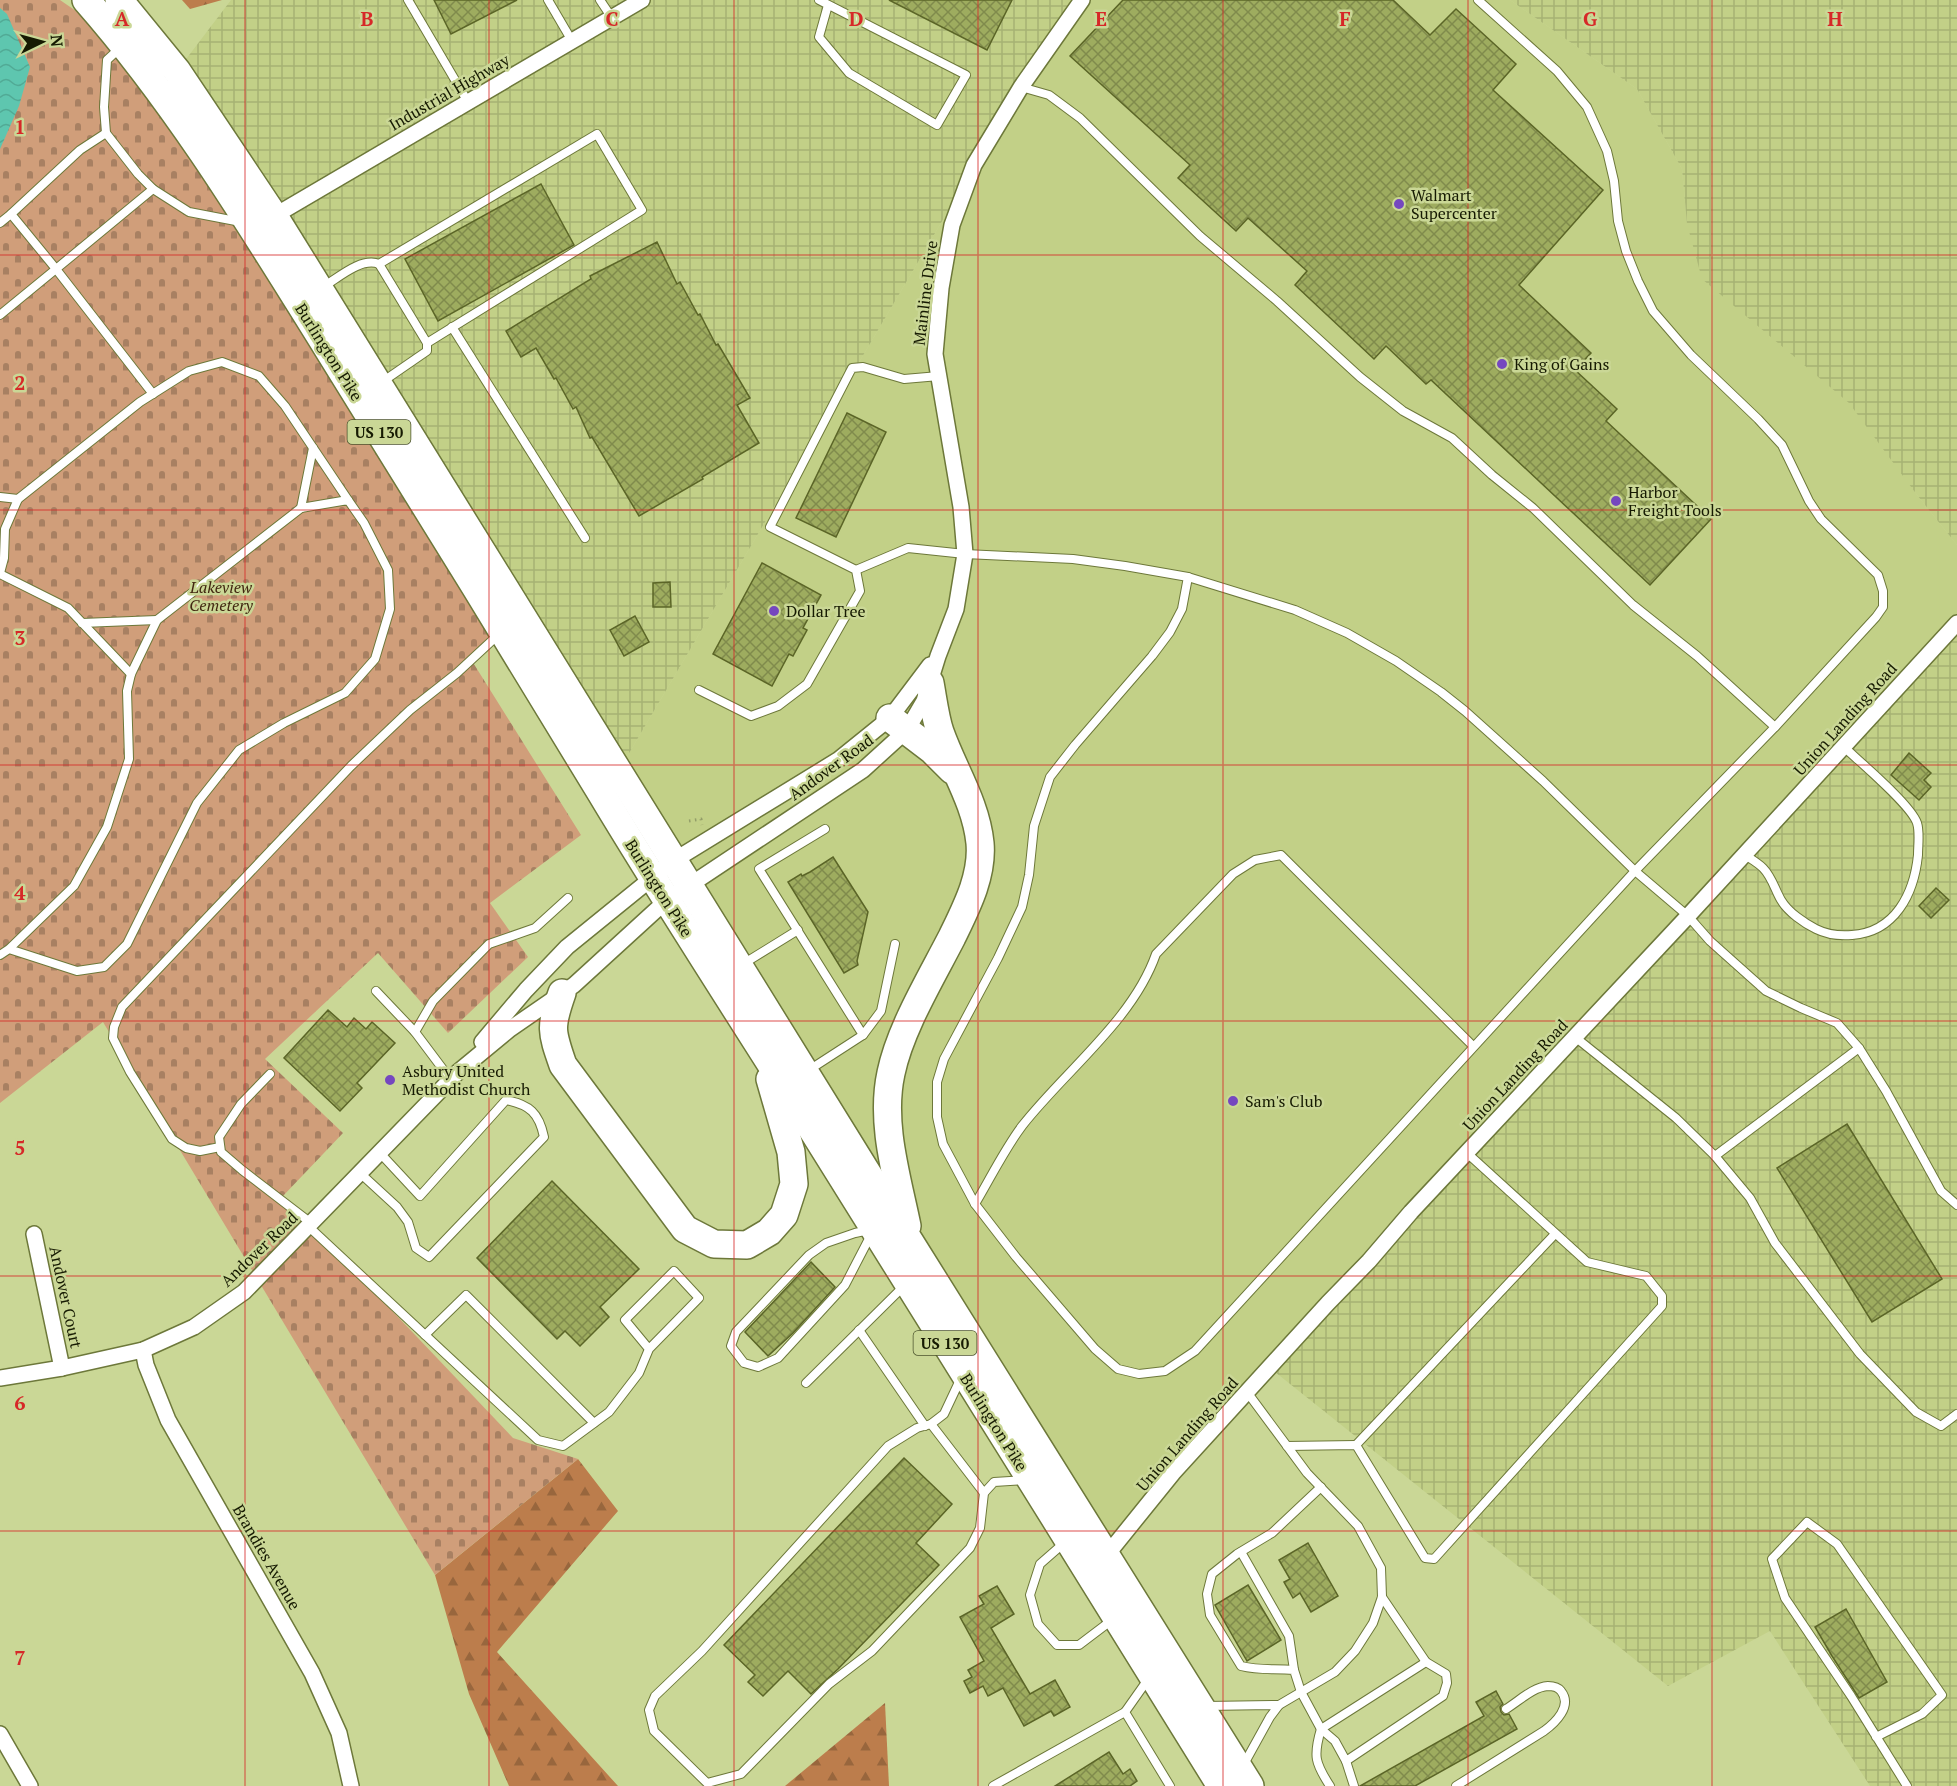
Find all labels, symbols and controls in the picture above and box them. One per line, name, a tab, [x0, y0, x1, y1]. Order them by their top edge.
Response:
text: A	[115, 5, 130, 32]
text: B	[361, 5, 374, 32]
text: C	[605, 5, 619, 32]
text: D	[849, 5, 863, 32]
text: E	[1095, 5, 1107, 32]
text: F	[1339, 5, 1351, 32]
text: G	[1583, 5, 1597, 32]
text: H	[1827, 5, 1843, 32]
north arrow	[12, 12, 72, 72]
text: N	[45, 34, 68, 48]
street label: Industrial Highway	[385, 48, 514, 135]
text: 1	[14, 113, 26, 140]
place label: Walmart Supercenter	[1411, 184, 1498, 224]
marker: Walmart Supercenter	[1392, 197, 1406, 211]
street label: Mainline Drive	[908, 239, 942, 347]
street label: Burlington Pike	[290, 299, 368, 405]
place label: King of Gains	[1514, 353, 1610, 375]
marker: King of Gains	[1495, 357, 1509, 371]
text: 2	[14, 369, 26, 396]
road number: US 130	[348, 420, 410, 444]
place label: Harbor Freight Tools	[1628, 481, 1722, 521]
marker: Harbor Freight Tools	[1609, 494, 1623, 508]
park label: Lakeview Cemetery	[189, 576, 253, 616]
place label: Dollar Tree	[786, 600, 866, 622]
marker: Dollar Tree	[767, 604, 781, 618]
text: 3	[14, 624, 26, 651]
street label: Union Landing Road	[1788, 658, 1902, 780]
street label: Andover Road	[784, 729, 878, 805]
street label: Burlington Pike	[620, 835, 698, 941]
text: 4	[14, 879, 26, 906]
street label: Union Landing Road	[1458, 1014, 1573, 1135]
place label: Asbury United Methodist Church	[402, 1060, 531, 1100]
marker: Asbury United Methodist Church	[383, 1073, 397, 1087]
place label: Sam's Club	[1245, 1090, 1323, 1112]
marker: Sam's Club	[1226, 1094, 1240, 1108]
text: 5	[14, 1134, 26, 1161]
street label: Andover Road	[216, 1206, 303, 1291]
street label: Andover Court	[44, 1244, 88, 1350]
road number: US 130	[914, 1331, 976, 1355]
street label: Burlington Pike	[955, 1369, 1033, 1475]
street label: Union Landing Road	[1131, 1372, 1243, 1496]
text: 6	[14, 1389, 26, 1416]
street label: Brandies Avenue	[228, 1500, 306, 1614]
text: 7	[14, 1644, 26, 1671]

